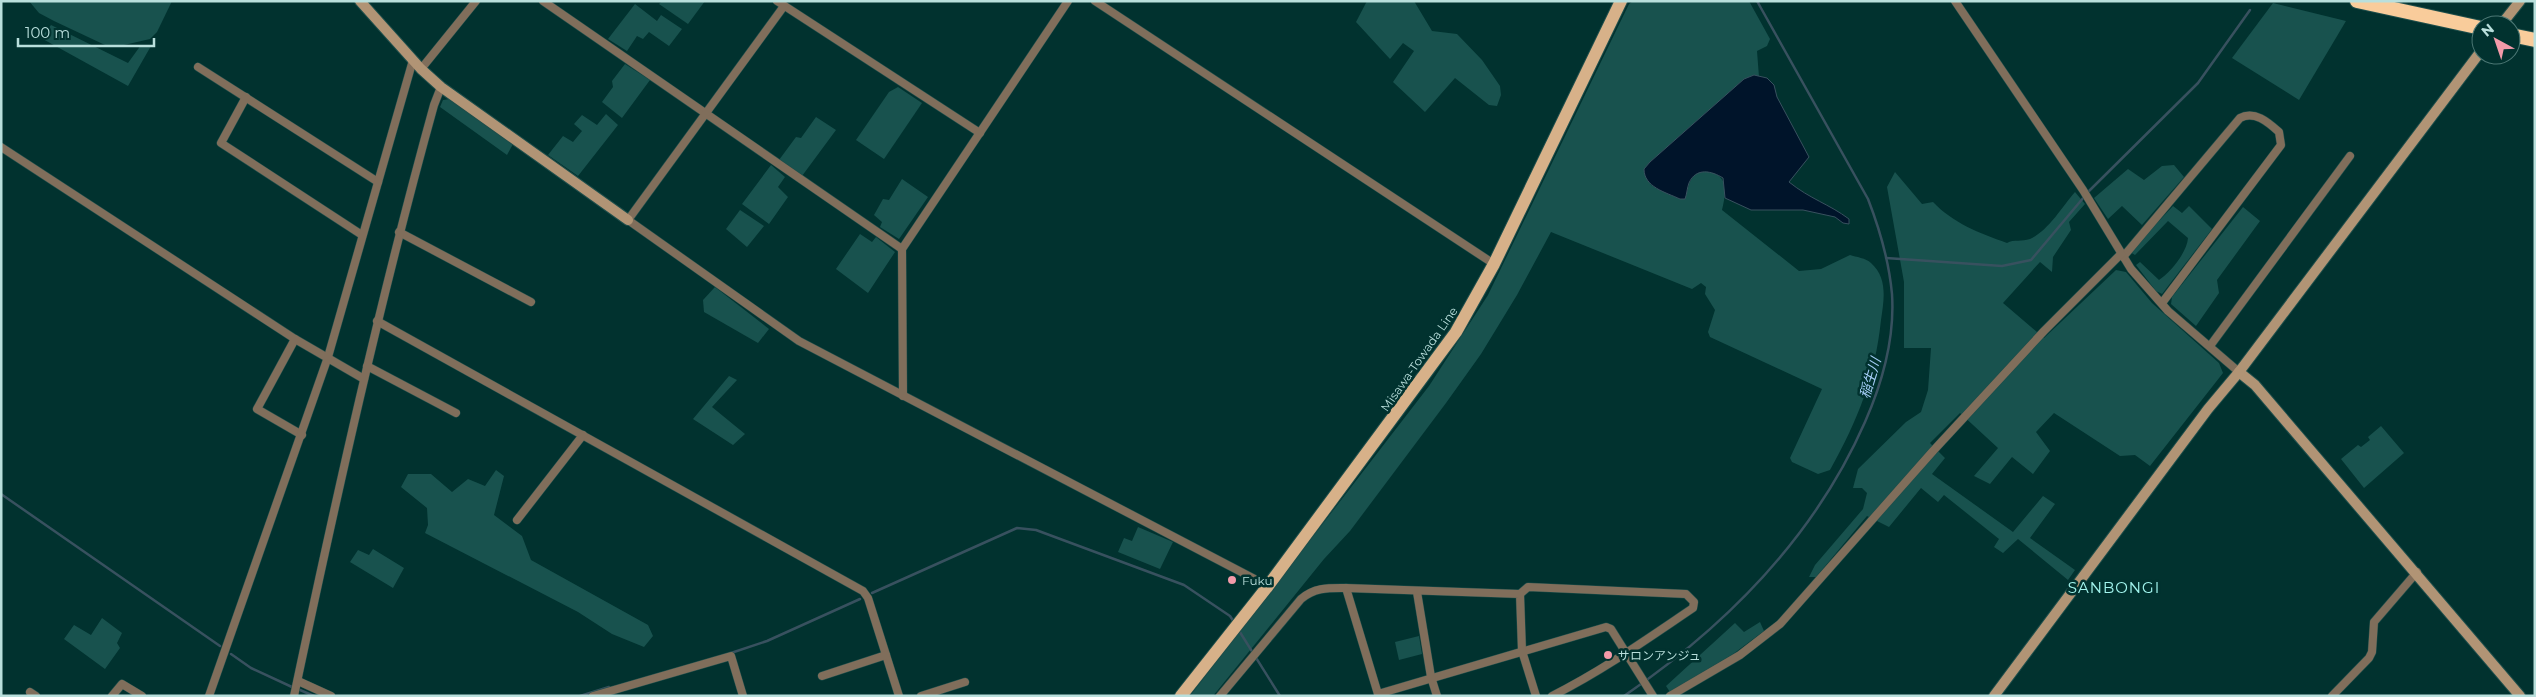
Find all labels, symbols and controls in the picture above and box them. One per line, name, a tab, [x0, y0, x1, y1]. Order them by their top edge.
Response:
scale bar	[18, 15, 154, 47]
north arrow	[2471, 15, 2521, 65]
text: N	[2478, 20, 2498, 41]
text: 100 m	[25, 23, 70, 42]
street label: Misawa-Towada Line	[1377, 304, 1461, 414]
water label: 稲生川	[1855, 353, 1885, 401]
place label: Fuku	[1242, 573, 1273, 588]
marker: Fuku	[1226, 574, 1238, 586]
district label: SANBONGI	[2068, 578, 2160, 597]
place label: サロンアンジュ	[1618, 648, 1701, 663]
marker: サロンアンジュ	[1602, 649, 1614, 661]

